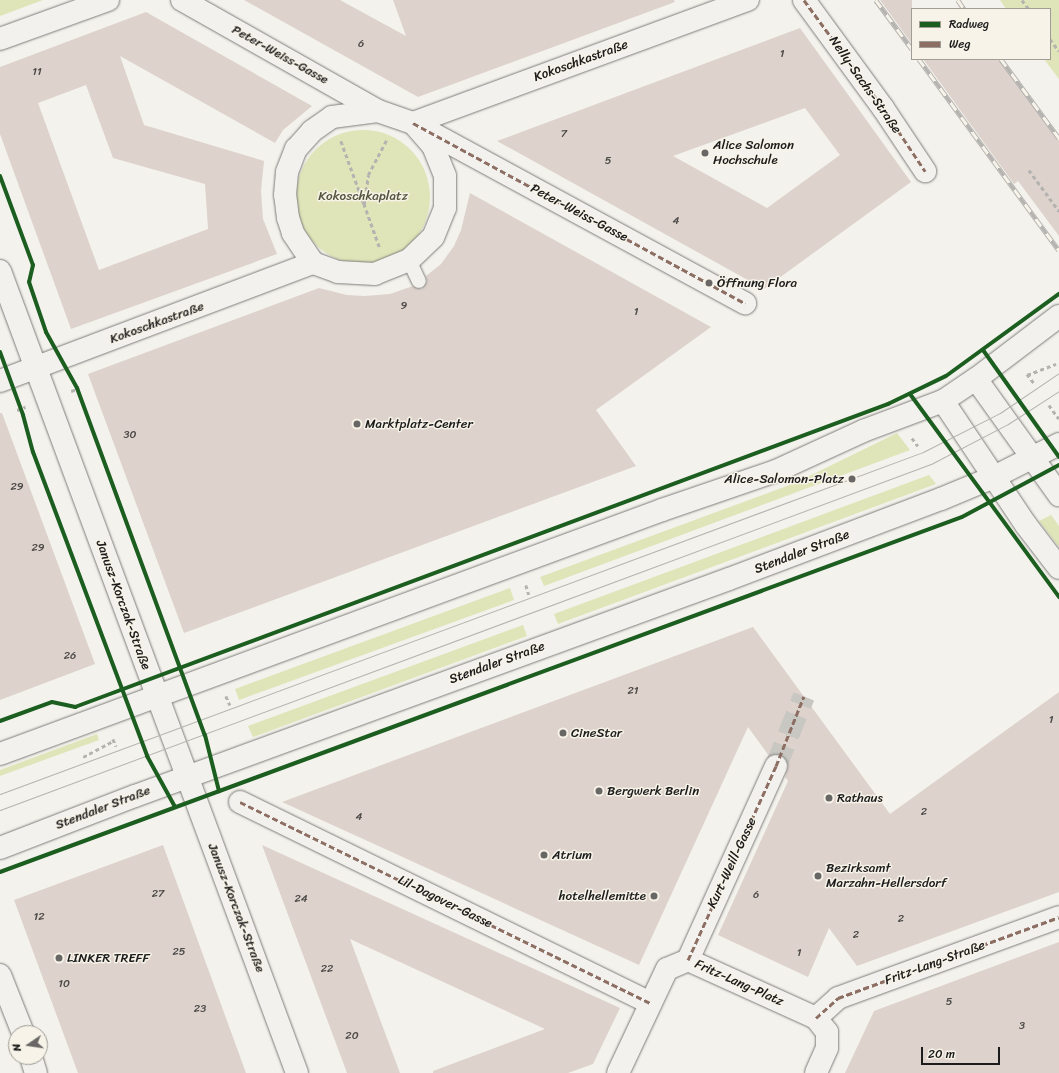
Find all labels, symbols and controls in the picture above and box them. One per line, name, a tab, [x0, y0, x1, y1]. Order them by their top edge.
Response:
legend	[911, 8, 1051, 60]
text: Radweg	[949, 13, 989, 35]
street label: Peter-Weiss-Gasse	[229, 22, 331, 88]
street label: Nelly-Sachs-Straße	[826, 33, 904, 137]
text: Weg	[949, 33, 970, 55]
house number: 6	[358, 37, 364, 51]
street label: Kokoschkastraße	[532, 37, 630, 85]
house number: 1	[780, 47, 784, 61]
house number: 11	[32, 65, 42, 79]
house number: 7	[561, 127, 567, 141]
place label: Alice Salomon Hochschule	[713, 138, 794, 169]
marker: Alice Salomon Hochschule	[700, 148, 710, 158]
house number: 5	[605, 154, 611, 168]
street label: Peter-Weiss-Gasse	[528, 181, 630, 245]
park label: Kokoschkaplatz	[318, 188, 408, 204]
house number: 4	[673, 214, 679, 228]
place label: Öffnung Flora	[717, 275, 797, 291]
marker: Öffnung Flora	[704, 278, 714, 288]
street label: Kokoschkastraße	[108, 299, 206, 347]
house number: 9	[401, 299, 407, 313]
house number: 1	[634, 305, 638, 319]
place label: Marktplatz-Center	[365, 416, 473, 432]
marker: Marktplatz-Center	[352, 419, 362, 429]
house number: 30	[124, 428, 136, 442]
place label: Alice-Salomon-Platz	[724, 471, 844, 487]
marker: Alice-Salomon-Platz	[847, 474, 857, 484]
house number: 29	[10, 480, 24, 494]
street label: Stendaler Straße	[752, 527, 852, 577]
street label: Janusz-Korczak-Straße	[92, 538, 154, 672]
house number: 29	[31, 541, 45, 555]
street label: Stendaler Straße	[447, 638, 547, 688]
house number: 26	[64, 649, 76, 663]
house number: 21	[627, 684, 639, 698]
house number: 1	[1049, 713, 1053, 727]
place label: CineStar	[571, 725, 622, 741]
marker: CineStar	[558, 728, 568, 738]
street label: Stendaler Straße	[53, 783, 153, 833]
place label: Bergwerk Berlin	[607, 783, 700, 799]
marker: Bergwerk Berlin	[594, 786, 604, 796]
place label: Rathaus	[837, 790, 883, 806]
marker: Rathaus	[824, 793, 834, 803]
house number: 2	[921, 805, 927, 819]
house number: 4	[356, 810, 362, 824]
street label: Kurt-Weill-Gasse	[704, 815, 760, 911]
street label: Janusz-Korczak-Straße	[204, 841, 268, 975]
place label: Atrium	[552, 847, 592, 863]
marker: Atrium	[539, 850, 549, 860]
place label: Bezirksamt Marzahn-Hellersdorf	[826, 861, 946, 892]
marker: Bezirksamt Marzahn-Hellersdorf	[813, 871, 823, 881]
street label: Lil-Dagover-Gasse	[395, 872, 495, 932]
house number: 27	[152, 887, 164, 901]
place label: hotelhellemitte	[559, 888, 646, 904]
house number: 6	[753, 888, 759, 902]
marker: hotelhellemitte	[649, 891, 659, 901]
house number: 24	[294, 892, 308, 906]
house number: 12	[33, 910, 45, 924]
house number: 2	[898, 912, 904, 926]
house number: 2	[853, 928, 859, 942]
street label: Fritz-Lang-Straße	[883, 938, 987, 988]
house number: 25	[172, 945, 186, 959]
house number: 1	[797, 946, 801, 960]
place label: LINKER TREFF	[67, 950, 150, 966]
marker: LINKER TREFF	[54, 953, 64, 963]
street label: Fritz-Lang-Platz	[692, 956, 786, 1010]
house number: 22	[321, 962, 333, 976]
house number: 10	[58, 977, 70, 991]
house number: 5	[946, 995, 952, 1009]
house number: 23	[194, 1002, 206, 1016]
house number: 3	[1019, 1019, 1025, 1033]
north arrow	[8, 1025, 48, 1065]
house number: 20	[345, 1029, 359, 1043]
scale bar	[923, 1039, 1002, 1065]
text: N	[7, 1042, 27, 1053]
text: 20 m	[928, 1043, 955, 1065]

